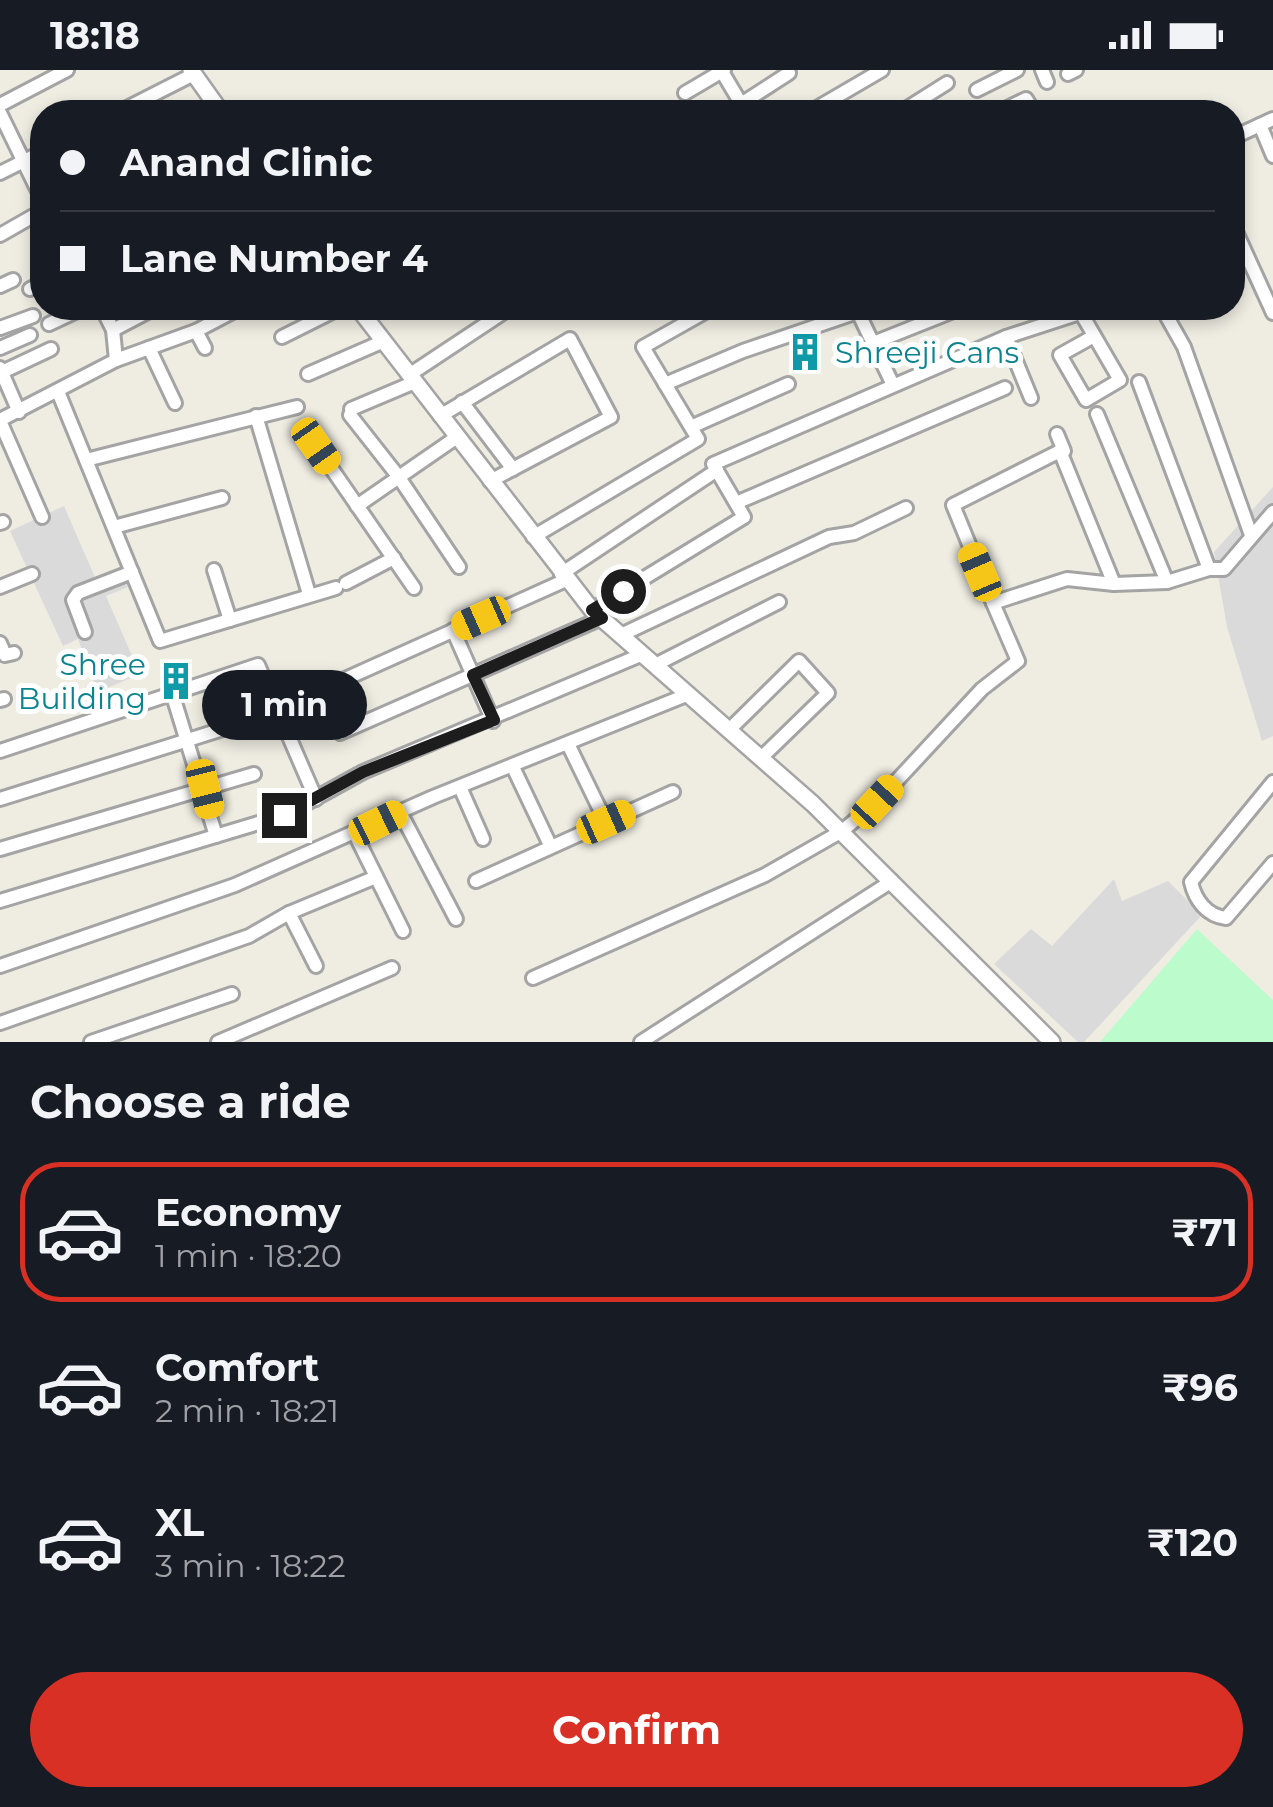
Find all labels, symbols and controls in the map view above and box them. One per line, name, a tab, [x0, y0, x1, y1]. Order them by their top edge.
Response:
text: 18:18	[50, 12, 140, 59]
text: Anand Clinic	[120, 139, 373, 186]
text: Lane Number 4	[120, 235, 428, 282]
building icon: Shreeji Cans	[784, 331, 826, 373]
place label: Shreeji Cans	[835, 334, 1019, 371]
car	[287, 413, 345, 479]
car	[954, 539, 1006, 605]
route start	[601, 569, 646, 614]
car	[447, 592, 515, 644]
place label: Shree Building	[18, 646, 146, 717]
building icon: Shree Building	[155, 660, 197, 702]
callout: 1 min	[202, 670, 366, 740]
text: 1 min	[241, 685, 328, 724]
car	[183, 756, 227, 822]
car	[846, 770, 908, 834]
route end	[262, 793, 307, 838]
car	[344, 796, 412, 850]
car	[572, 796, 640, 848]
text: Choose a ride	[30, 1074, 351, 1129]
icon: car	[35, 1187, 125, 1277]
text: Economy	[155, 1189, 341, 1236]
text: ₹71	[1172, 1209, 1238, 1256]
text: 1 min · 18:20	[155, 1236, 342, 1275]
icon: car	[35, 1342, 125, 1432]
text: Comfort	[155, 1344, 319, 1391]
text: ₹96	[1162, 1364, 1238, 1411]
text: 2 min · 18:21	[155, 1391, 339, 1430]
icon: car	[35, 1497, 125, 1587]
text: XL	[155, 1499, 204, 1546]
text: ₹120	[1147, 1519, 1238, 1566]
text: 3 min · 18:22	[155, 1546, 346, 1585]
button: Confirm	[30, 1672, 1243, 1787]

